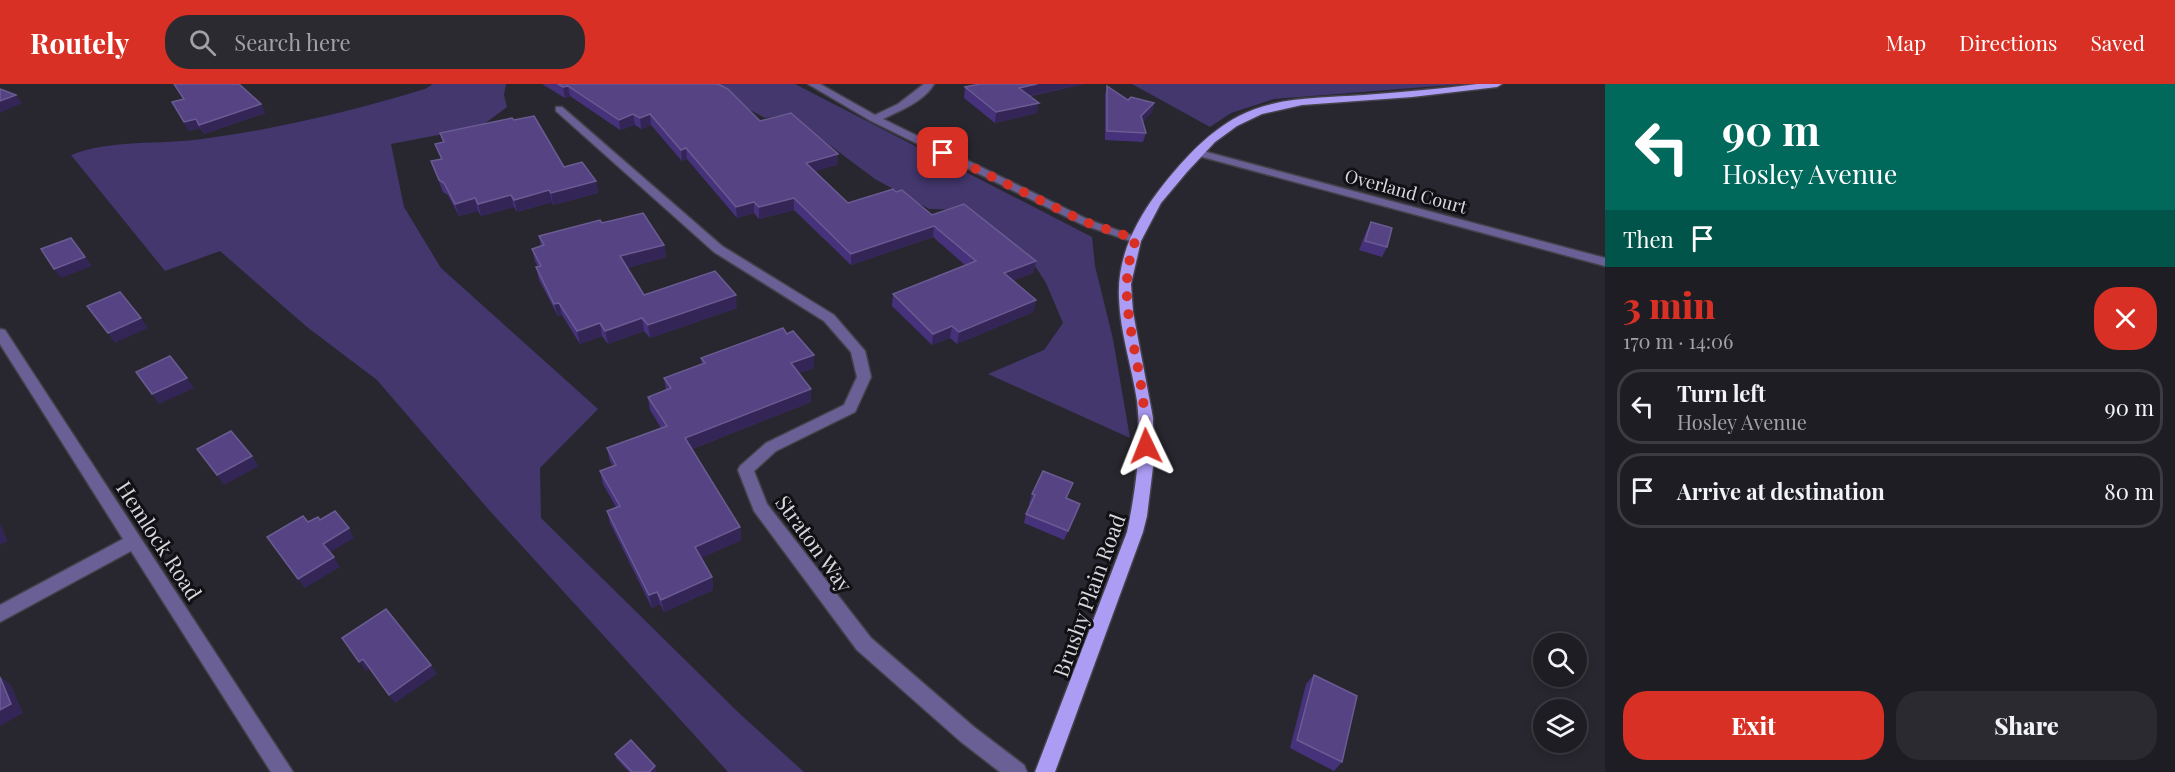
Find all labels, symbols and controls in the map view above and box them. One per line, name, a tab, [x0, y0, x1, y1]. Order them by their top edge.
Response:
search box	[165, 15, 585, 69]
text: Routely	[30, 24, 129, 61]
icon: search	[186, 26, 219, 59]
text: Search here	[234, 27, 351, 57]
text: Map	[1885, 28, 1926, 56]
text: Directions	[1959, 28, 2057, 56]
text: Saved	[2090, 28, 2145, 56]
text: 90 m	[1722, 101, 1820, 157]
icon: left	[1623, 108, 1701, 186]
pin	[917, 127, 968, 178]
icon: arrive	[926, 136, 959, 169]
text: Hosley Avenue	[1722, 155, 1897, 191]
street label: Overland Court	[1342, 163, 1470, 219]
icon: arrive	[1686, 222, 1719, 255]
text: Then	[1623, 224, 1674, 254]
text: 3 min	[1623, 280, 1716, 328]
button: close	[2094, 287, 2157, 350]
text: 170 m · 14:06	[1623, 327, 1733, 354]
text: Turn left	[1677, 378, 1766, 408]
icon: left	[1626, 390, 1659, 423]
text: 90 m	[2105, 392, 2154, 422]
text: Hosley Avenue	[1677, 408, 1807, 435]
position arrow	[1114, 414, 1178, 478]
icon: arrive	[1626, 474, 1659, 507]
street label: Hemlock Road	[111, 475, 209, 605]
text: Arrive at destination	[1677, 476, 1885, 506]
text: 80 m	[2104, 476, 2154, 506]
street label: Straton Way	[770, 489, 860, 597]
street label: Brushy Plain Road	[1046, 510, 1130, 680]
map controls	[1533, 633, 1587, 753]
button: search	[1533, 633, 1587, 687]
button: Exit	[1623, 691, 1884, 760]
button: Share	[1896, 691, 2157, 760]
button: layers	[1533, 699, 1587, 753]

